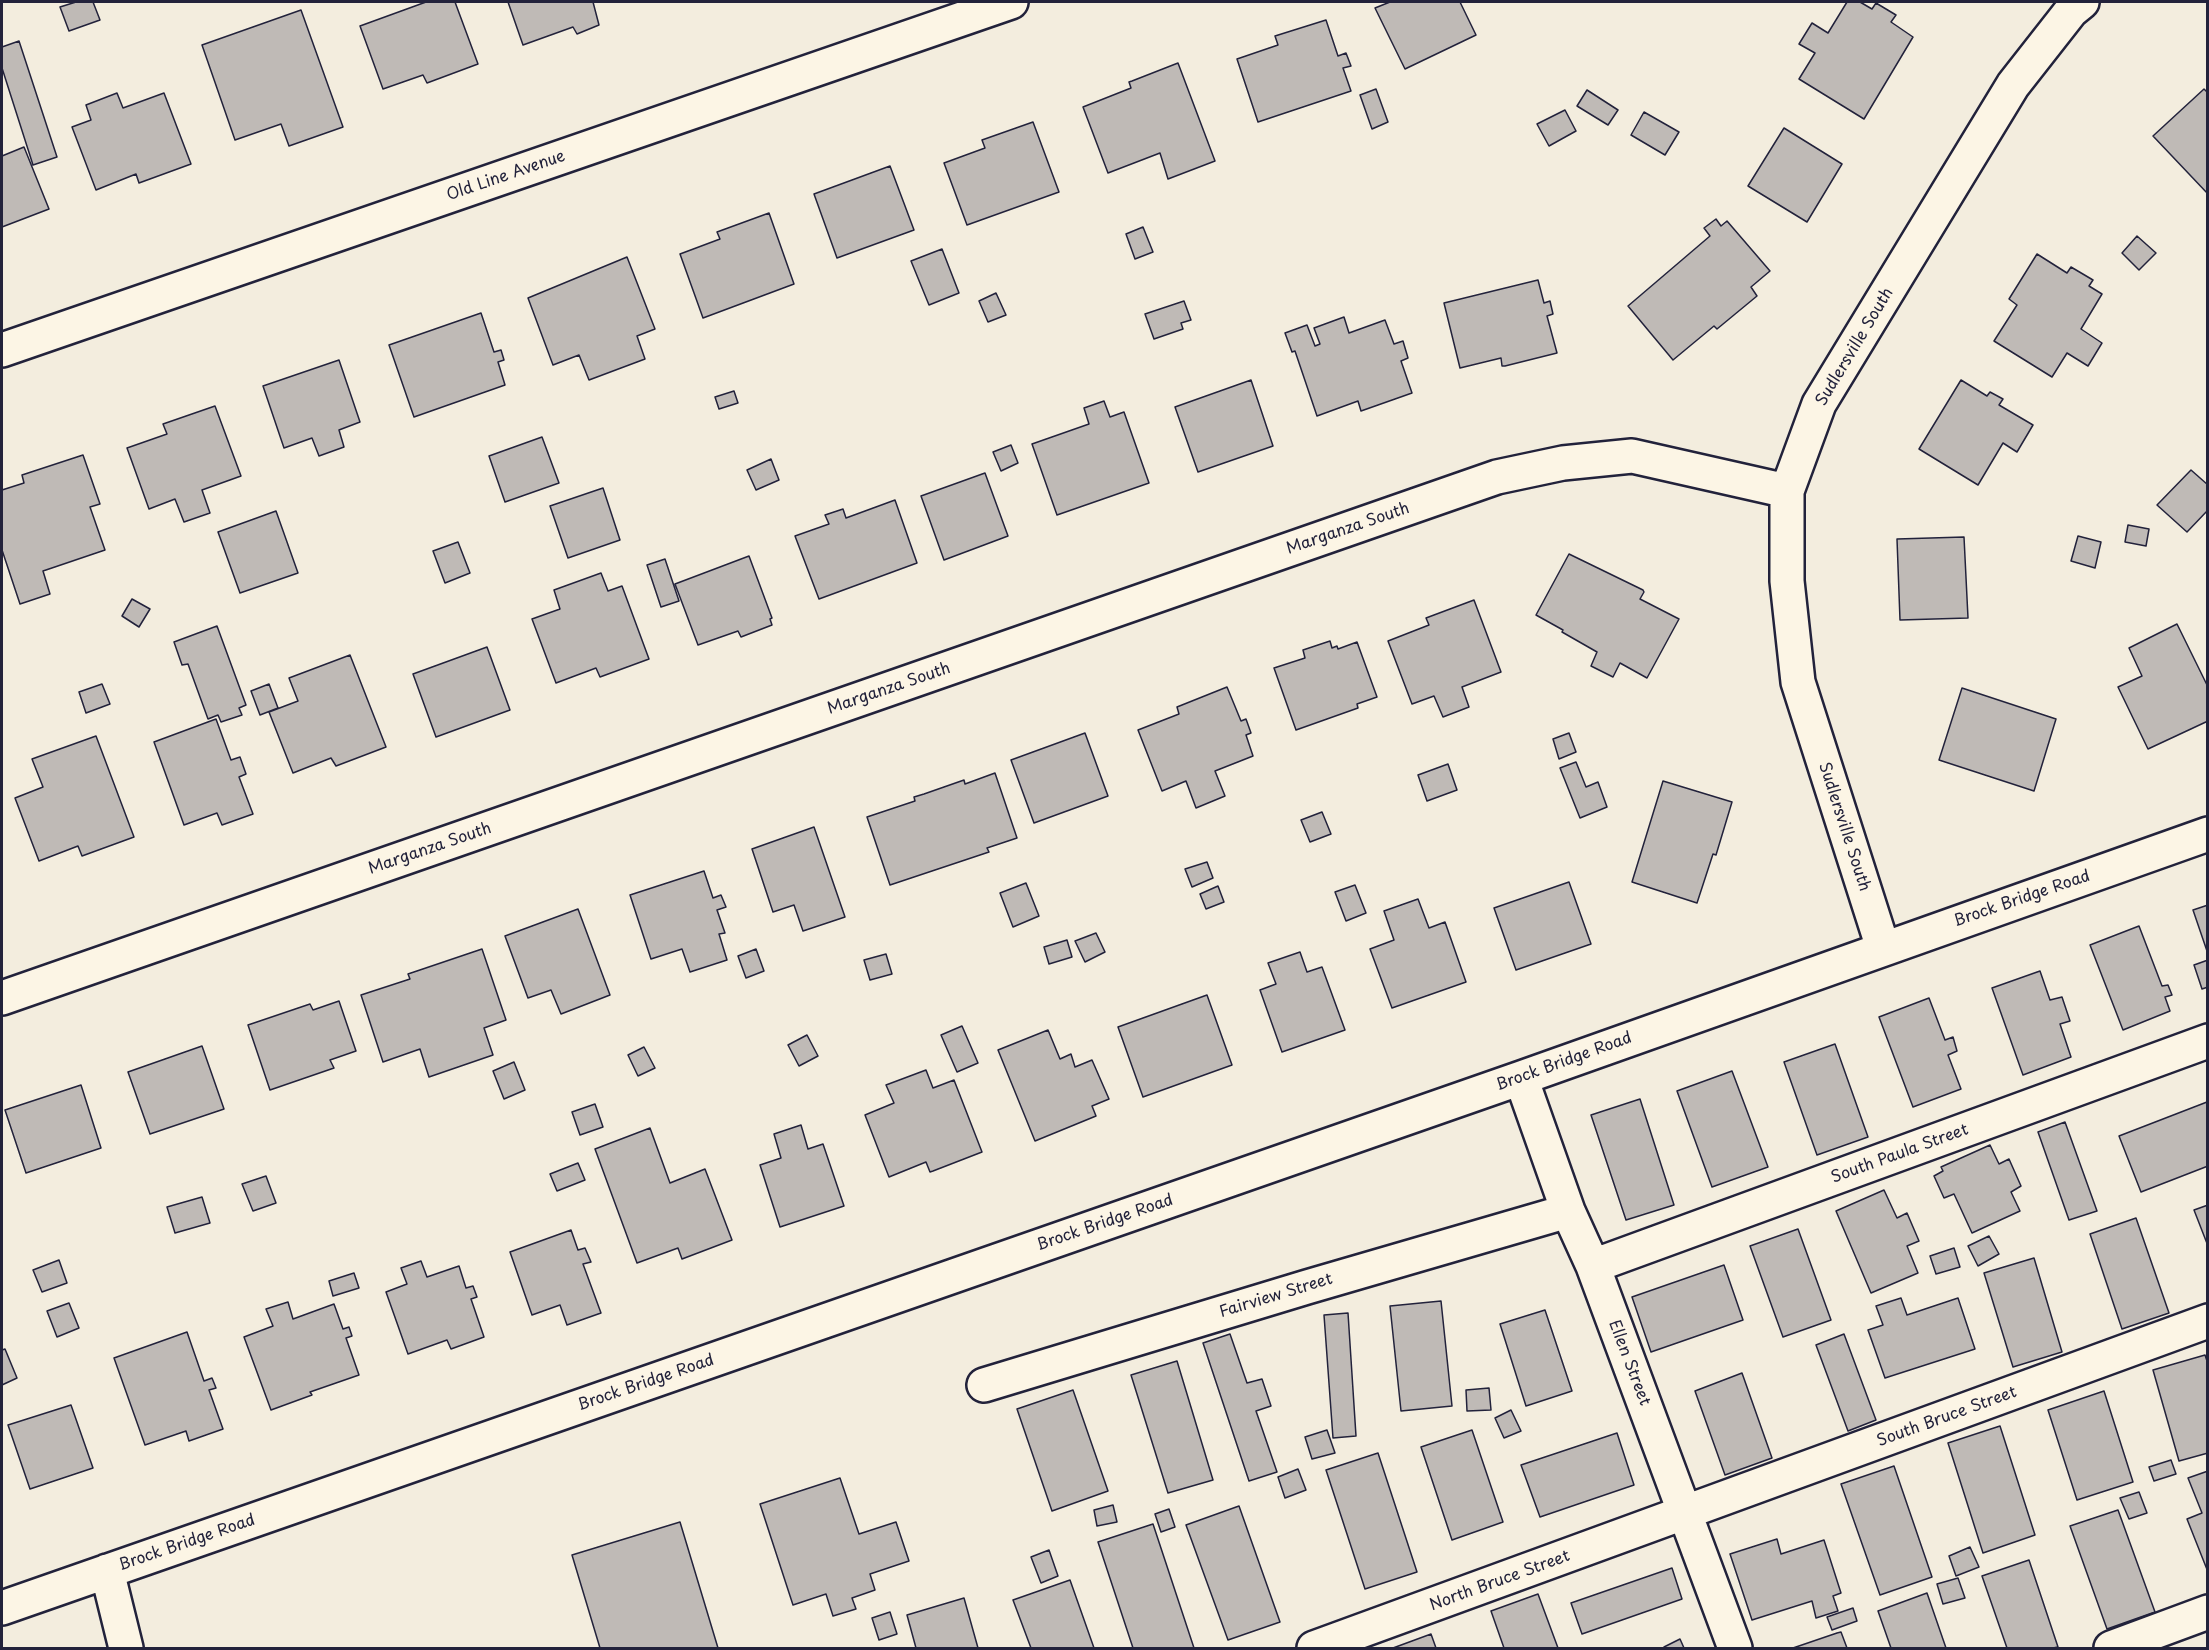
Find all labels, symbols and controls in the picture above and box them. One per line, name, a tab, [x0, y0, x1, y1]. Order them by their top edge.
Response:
street label: Old Line Avenue	[444, 147, 568, 205]
street label: Sudlersville South	[1812, 285, 1898, 409]
street label: Marganza South	[1284, 499, 1412, 559]
street label: Marganza South	[825, 659, 953, 719]
street label: Sudlersville South	[1814, 760, 1874, 894]
street label: Marganza South	[366, 819, 494, 879]
street label: Brock Bridge Road	[1951, 867, 2093, 931]
street label: Brock Bridge Road	[1493, 1029, 1635, 1095]
street label: South Paula Street	[1829, 1120, 1971, 1188]
street label: Brock Bridge Road	[1034, 1191, 1176, 1255]
street label: Fairview Street	[1217, 1270, 1335, 1322]
street label: Ellen Street	[1604, 1317, 1654, 1409]
street label: Brock Bridge Road	[575, 1351, 717, 1415]
street label: South Bruce Street	[1875, 1383, 2019, 1451]
street label: Brock Bridge Road	[116, 1511, 258, 1575]
street label: North Bruce Street	[1427, 1547, 1573, 1615]

